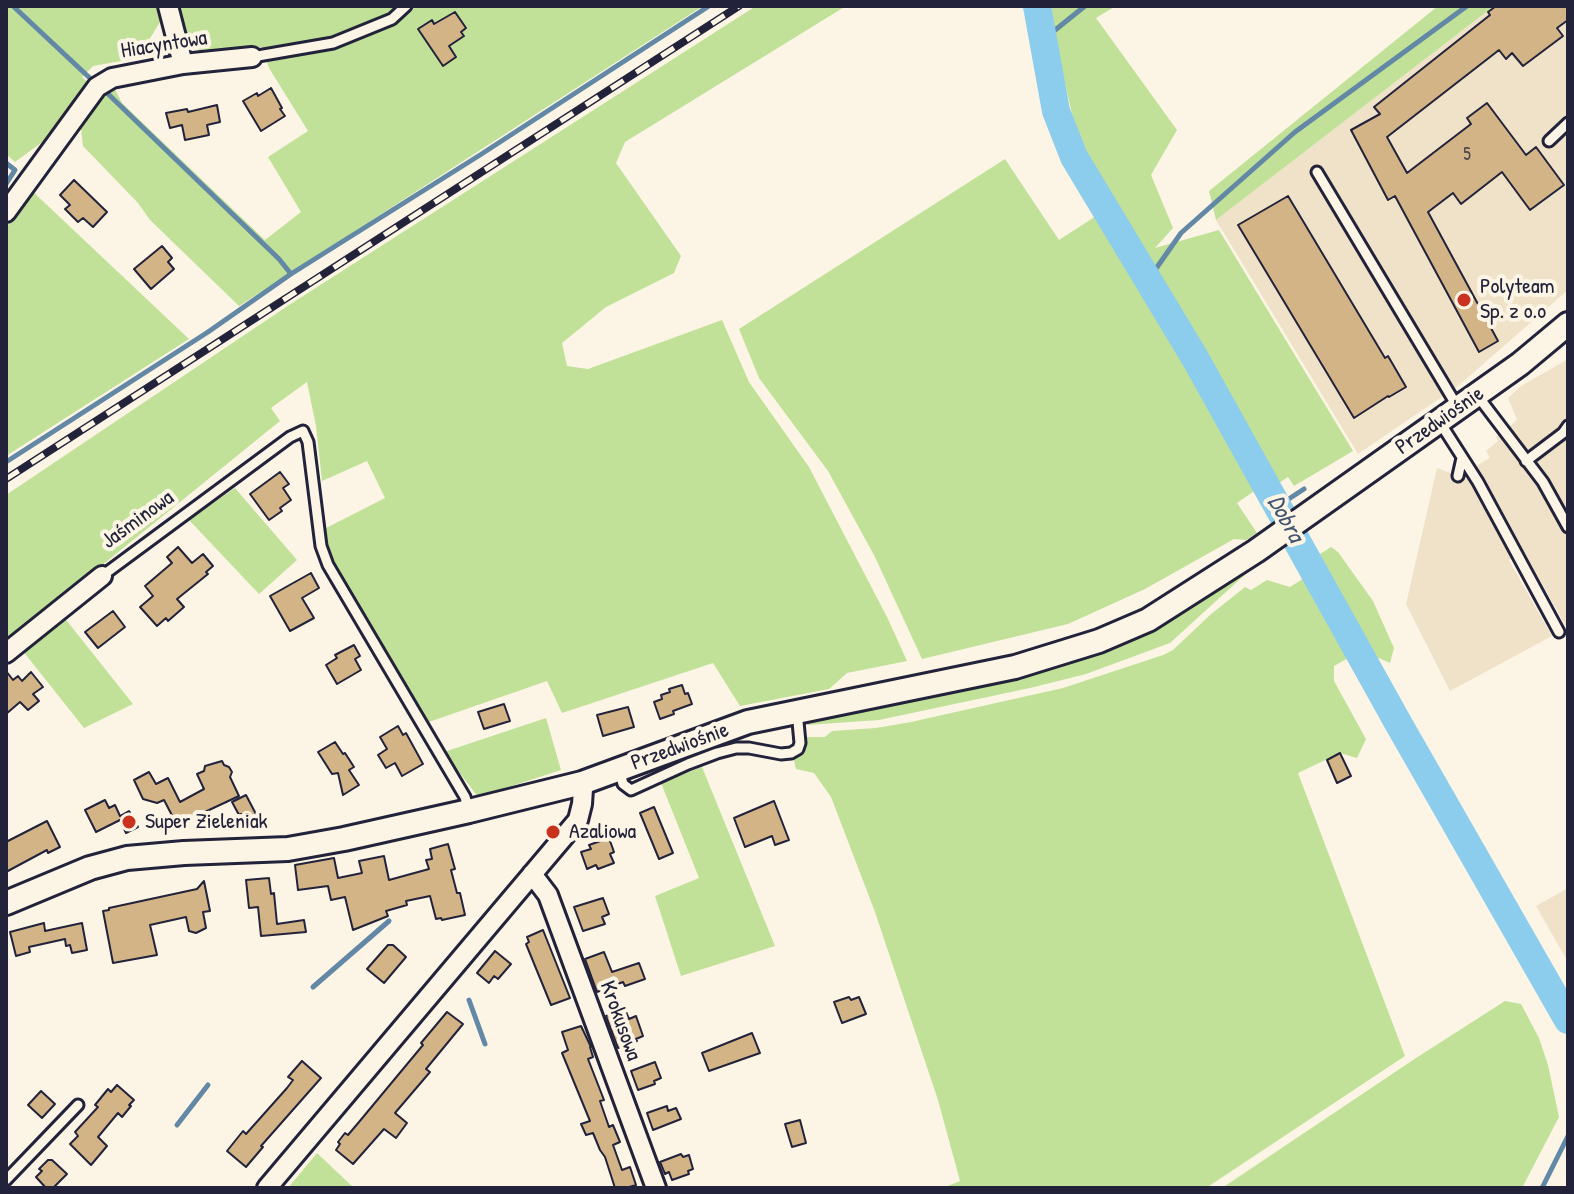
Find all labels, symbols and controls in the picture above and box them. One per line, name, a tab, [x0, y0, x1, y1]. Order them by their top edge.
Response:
street label: Hiacyntowa	[119, 25, 209, 65]
house number: 5	[1463, 144, 1471, 166]
place label: Polyteam Sp. z o.o	[1480, 274, 1555, 326]
marker: Polyteam Sp. z o.o	[1455, 291, 1473, 309]
street label: Przedwiośnie	[1391, 381, 1489, 461]
street label: Jaśminowa	[97, 485, 179, 555]
water label: Dobra	[1260, 490, 1310, 548]
street label: Przedwiośnie	[628, 717, 732, 777]
place label: Super Zieleniak	[145, 809, 268, 835]
marker: Super Zieleniak	[120, 813, 138, 831]
place label: Azaliowa	[569, 819, 636, 845]
marker: Azaliowa	[544, 823, 562, 841]
street label: Krokusowa	[593, 978, 647, 1064]

